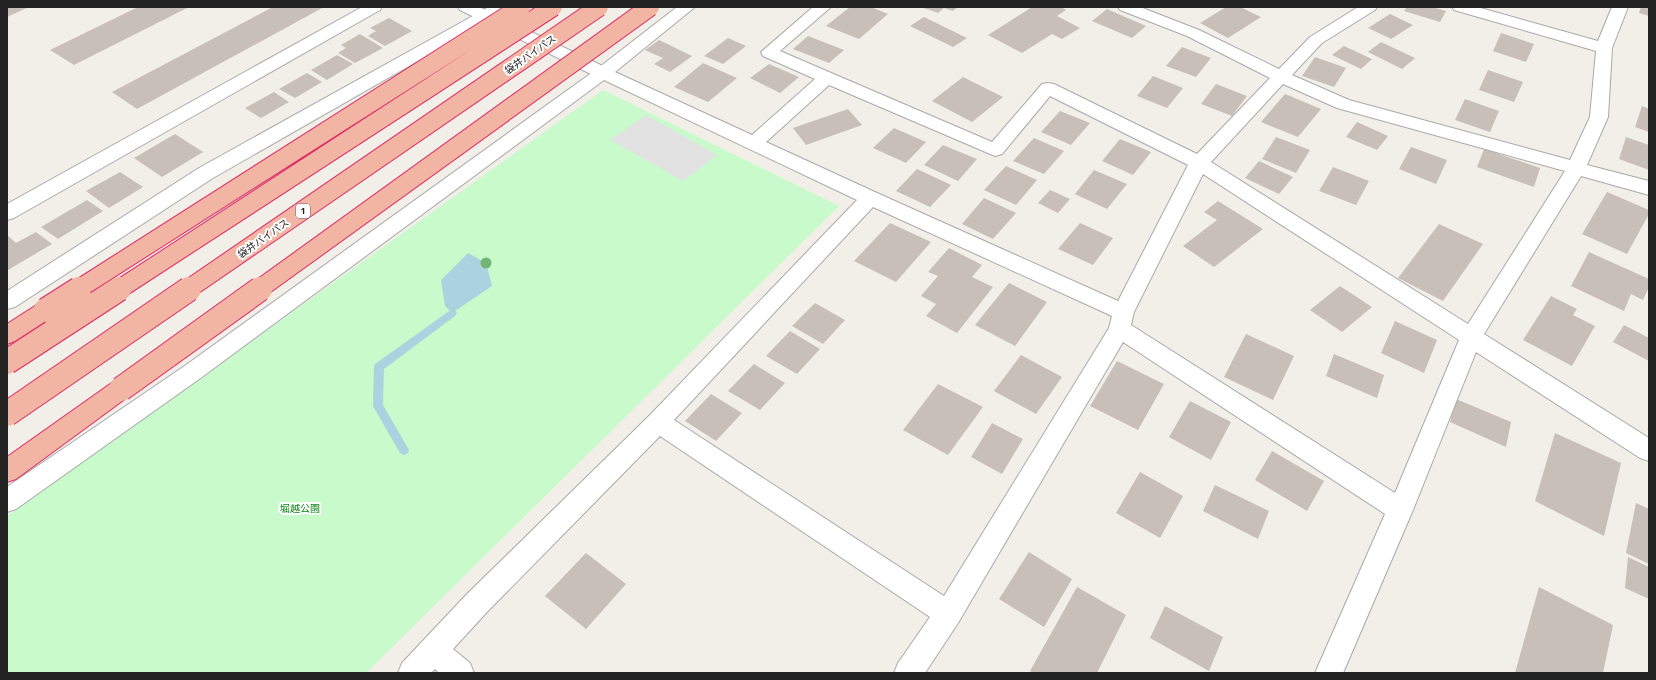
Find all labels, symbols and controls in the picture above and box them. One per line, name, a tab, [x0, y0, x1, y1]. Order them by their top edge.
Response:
street label: 袋井バイパス	[501, 31, 559, 77]
road number: 1	[296, 204, 310, 218]
street label: 袋井バイパス	[234, 215, 292, 261]
park label: 堀越公園	[280, 501, 320, 515]

